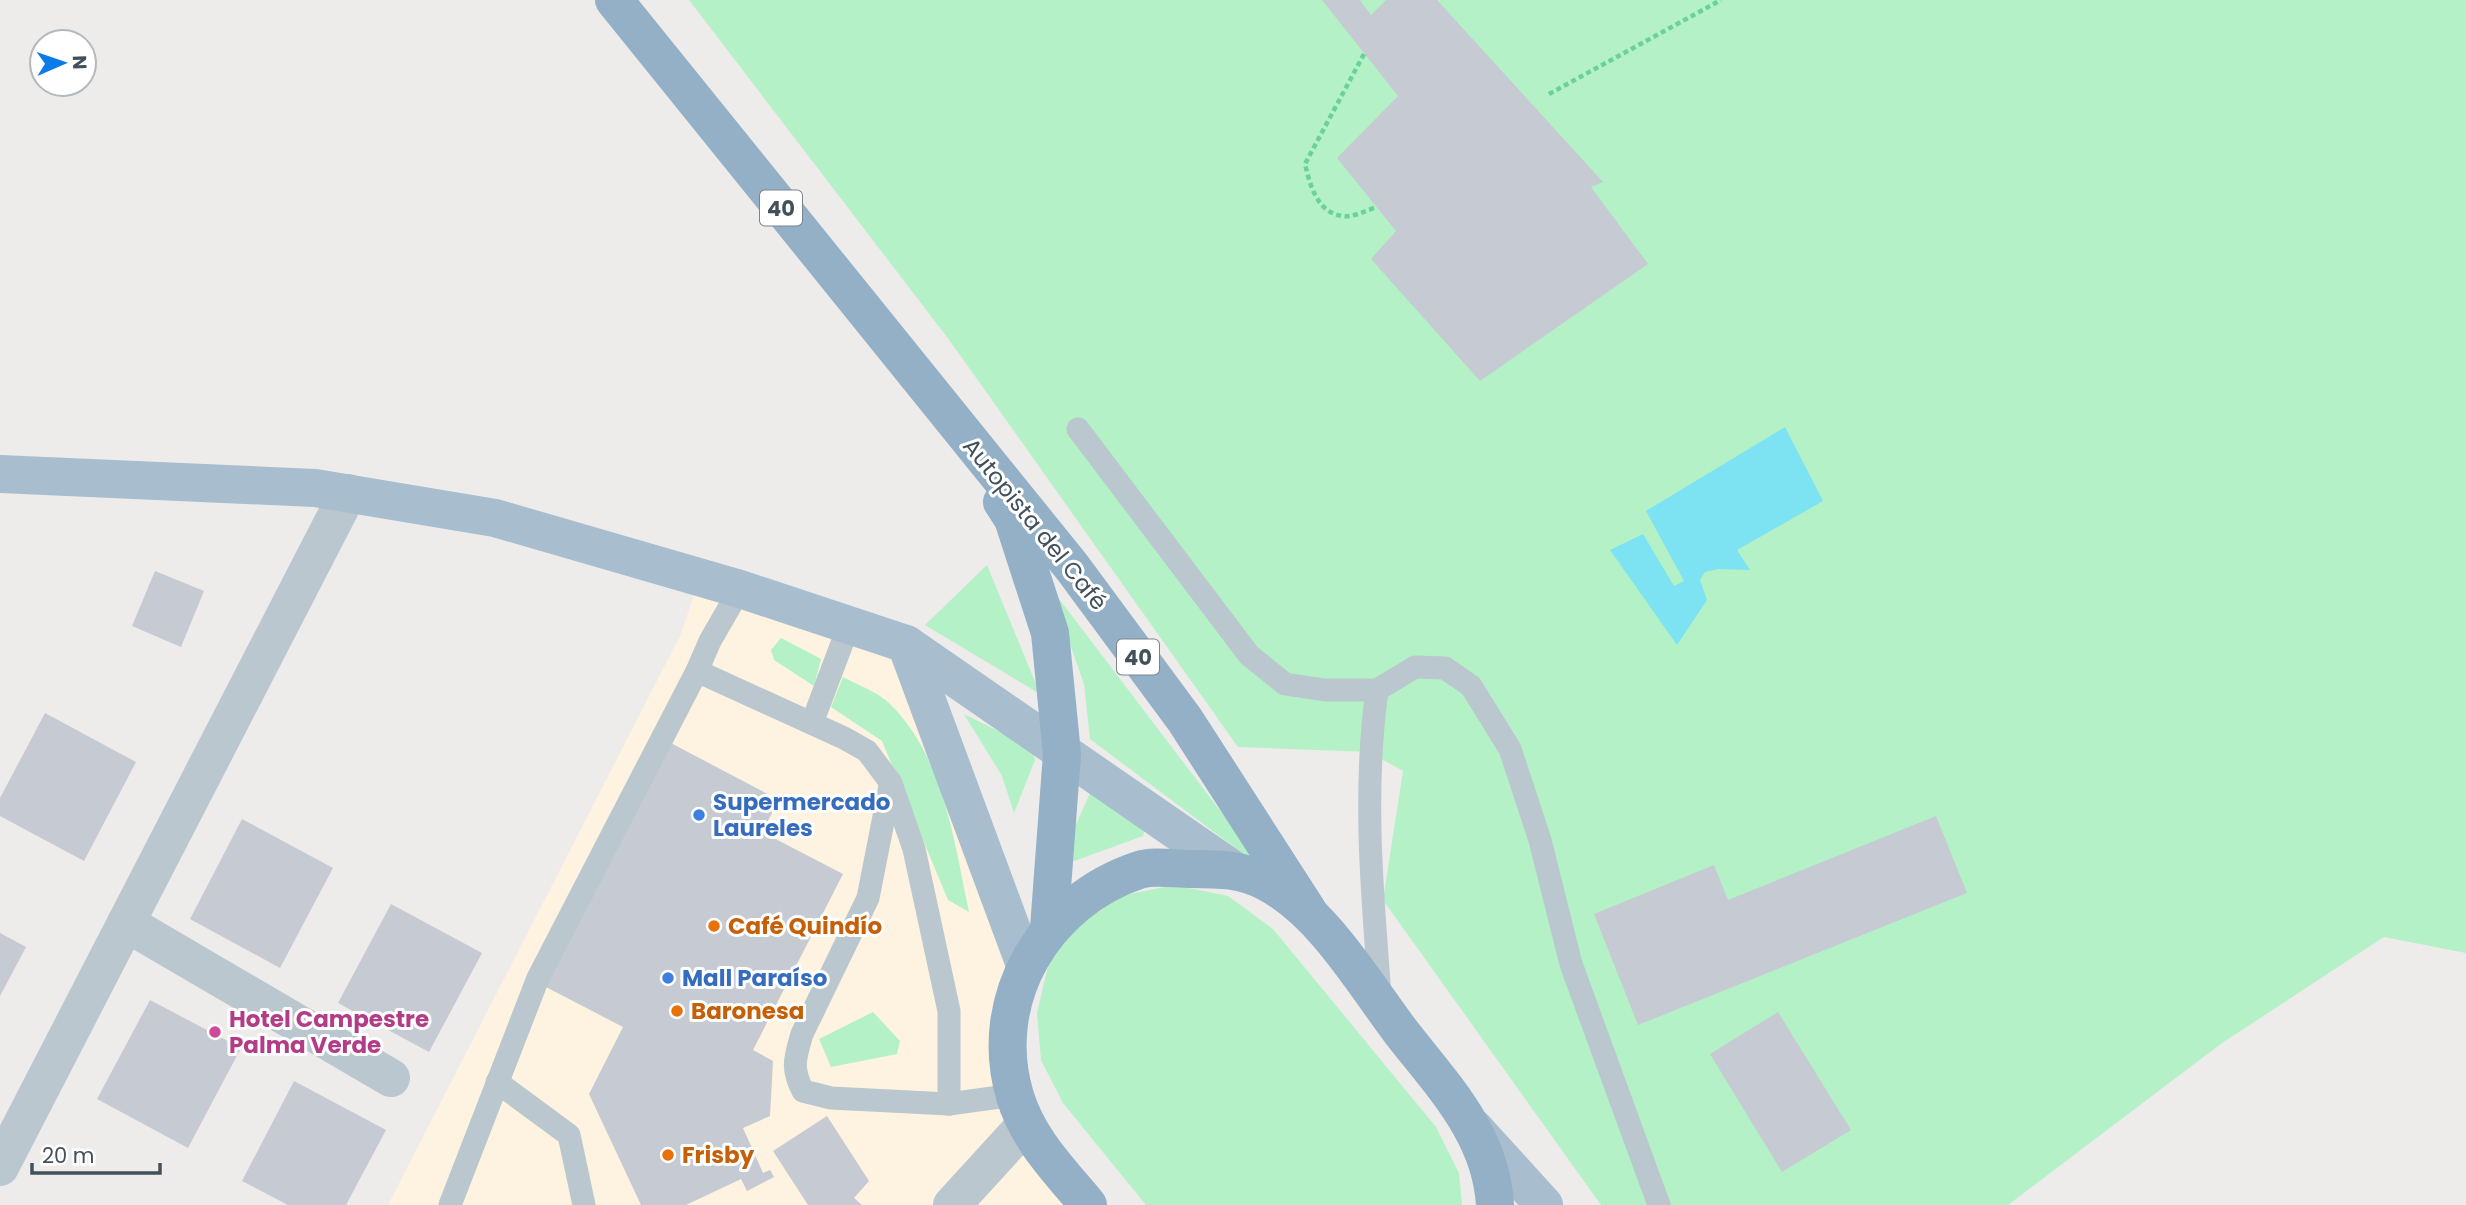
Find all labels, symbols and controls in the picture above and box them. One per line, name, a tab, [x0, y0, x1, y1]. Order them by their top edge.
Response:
north arrow	[28, 28, 98, 98]
text: N	[66, 55, 93, 70]
road number: 40	[760, 190, 802, 226]
street label: Autopista del Café	[955, 431, 1115, 617]
road number: 40	[1117, 640, 1159, 674]
place label: Supermercado Laureles	[713, 786, 890, 844]
marker: Supermercado Laureles	[691, 807, 707, 823]
place label: Café Quindío	[728, 910, 882, 942]
marker: Café Quindío	[706, 918, 722, 934]
place label: Mall Paraíso	[682, 962, 827, 994]
marker: Mall Paraíso	[660, 970, 676, 986]
place label: Baronesa	[691, 995, 804, 1027]
place label: Hotel Campestre Palma Verde	[229, 1003, 429, 1061]
marker: Baronesa	[669, 1003, 685, 1019]
marker: Hotel Campestre Palma Verde	[207, 1024, 223, 1040]
scale bar	[32, 1132, 159, 1176]
place label: Frisby	[682, 1139, 755, 1171]
text: 20 m	[42, 1141, 95, 1170]
marker: Frisby	[660, 1147, 676, 1163]

